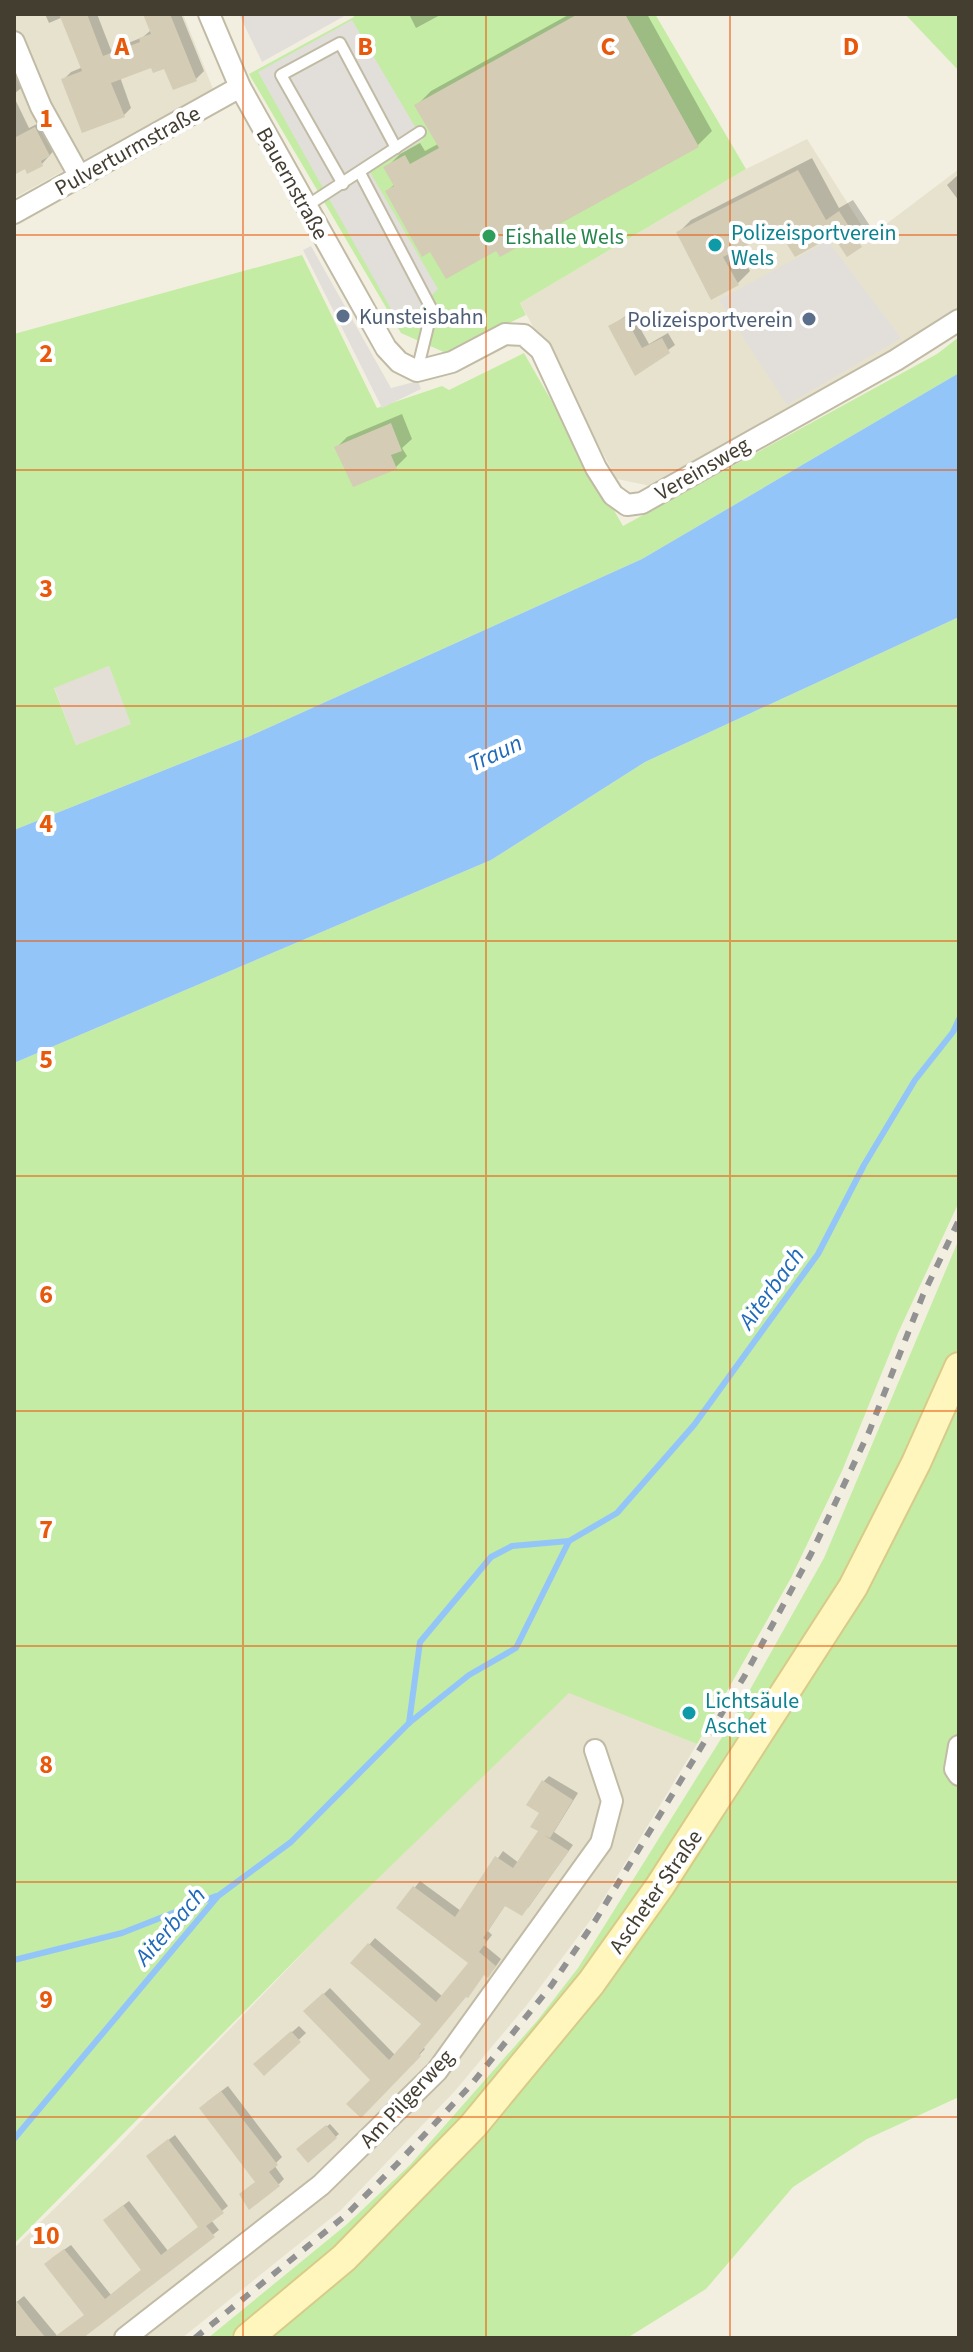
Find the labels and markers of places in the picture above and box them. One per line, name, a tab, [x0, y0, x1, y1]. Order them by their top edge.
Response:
place label: Polizeisportverein Wels	[731, 217, 897, 274]
place label: Eishalle Wels	[505, 221, 624, 253]
marker: Eishalle Wels	[480, 227, 498, 245]
marker: Polizeisportverein Wels	[706, 236, 724, 254]
place label: Kunsteisbahn	[359, 301, 484, 333]
place label: Polizeisportverein	[627, 304, 793, 336]
marker: Kunsteisbahn	[334, 307, 352, 325]
marker: Polizeisportverein	[800, 310, 818, 328]
place label: Lichtsäule Aschet	[705, 1685, 799, 1742]
marker: Lichtsäule Aschet	[680, 1704, 698, 1722]

